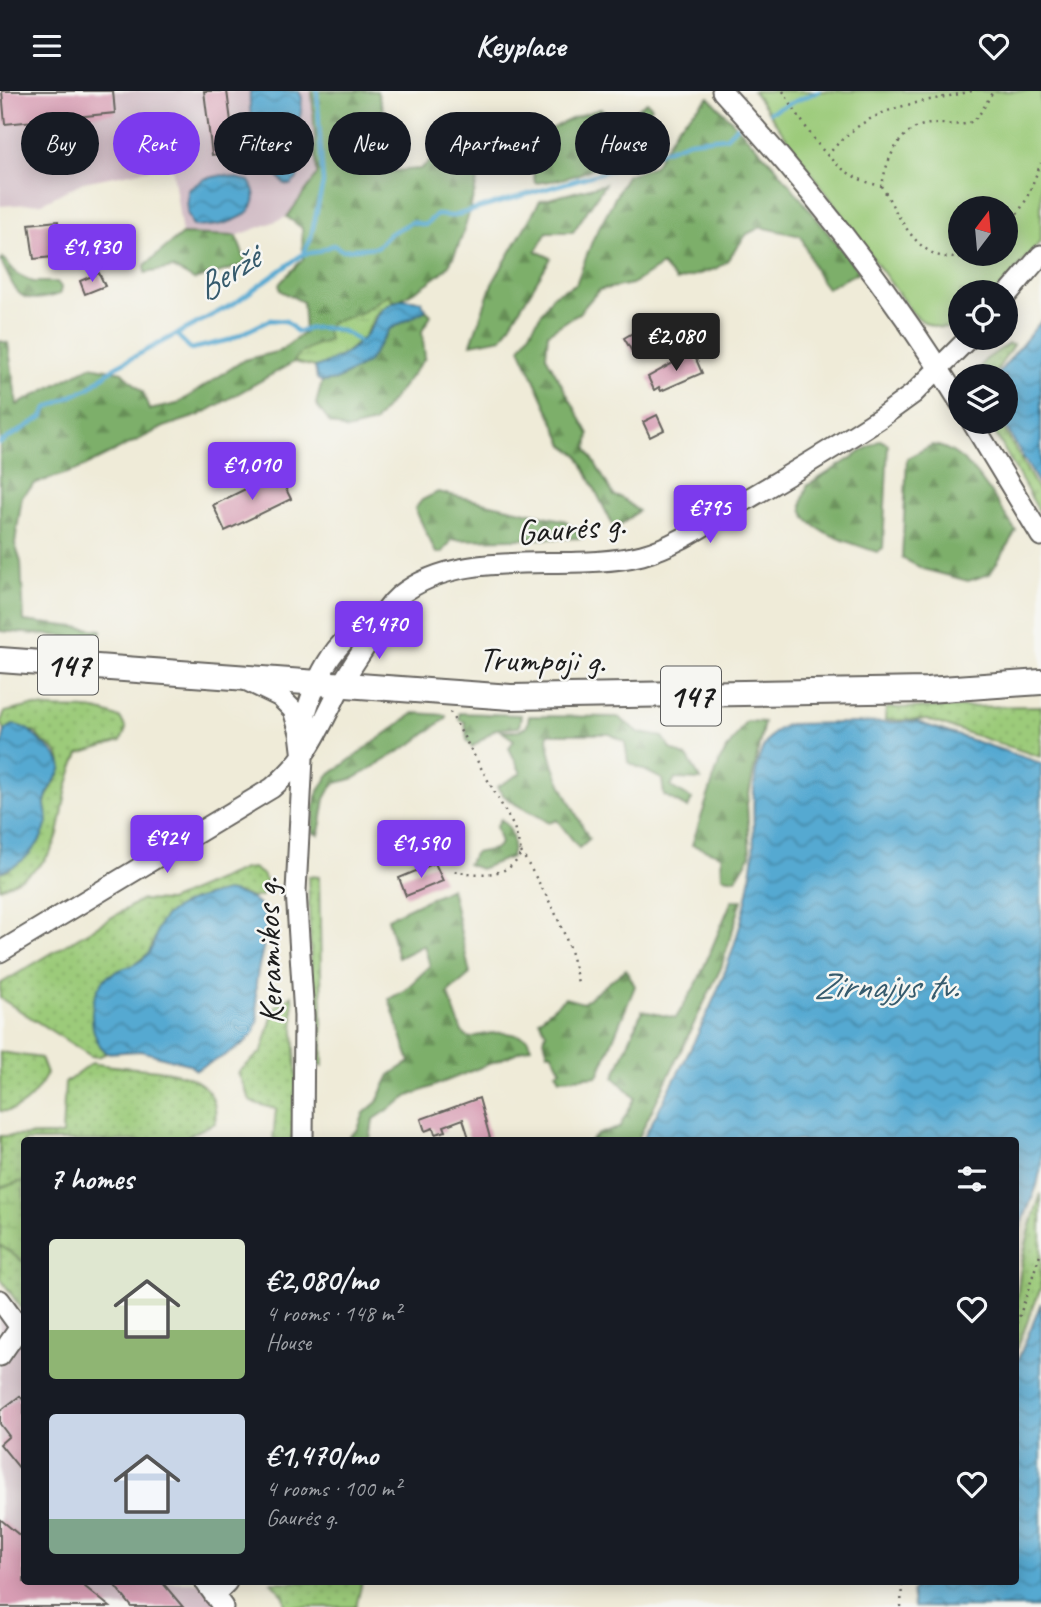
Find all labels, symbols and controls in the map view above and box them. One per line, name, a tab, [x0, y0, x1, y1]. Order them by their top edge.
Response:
text: Keyplace	[476, 25, 565, 66]
icon: menu	[28, 27, 66, 65]
icon: heart	[975, 27, 1013, 65]
chip: Buy	[21, 112, 99, 175]
chip: Rent	[113, 112, 200, 175]
chip: Filters	[214, 112, 314, 175]
chip: New	[328, 112, 411, 175]
chip: Apartment	[425, 112, 561, 175]
chip: House	[575, 112, 670, 175]
north arrow	[948, 196, 1018, 266]
map controls	[948, 196, 1018, 434]
pin: €1,930	[35, 225, 149, 284]
water label: Beržė	[186, 230, 275, 311]
text: €1,930	[64, 232, 120, 261]
button: locate	[948, 280, 1018, 350]
pin: €2,080	[619, 313, 733, 373]
text: €2,080	[648, 321, 704, 350]
button: layers	[948, 364, 1018, 434]
pin: €1,010	[195, 443, 309, 502]
text: €1,010	[224, 450, 280, 479]
pin: €795	[669, 485, 751, 545]
text: €795	[690, 493, 730, 522]
street label: Gaurės g.	[515, 501, 627, 555]
pin: €1,470	[322, 601, 436, 661]
text: €1,470	[351, 609, 407, 638]
road number: 147	[38, 635, 98, 695]
street label: Trumpoji g.	[478, 636, 606, 684]
road number: 147	[661, 667, 721, 725]
pin: €924	[126, 815, 208, 875]
pin: €1,590	[364, 821, 478, 880]
text: €924	[146, 823, 188, 852]
text: €1,590	[393, 828, 449, 857]
street label: Keramikos g.	[244, 877, 294, 1025]
water label: Zirnajys tv.	[814, 962, 960, 1009]
text: 7 homes	[49, 1160, 134, 1198]
icon: filters	[953, 1160, 991, 1198]
text: €2,080/mo	[266, 1261, 378, 1299]
icon: home	[105, 1267, 189, 1351]
icon: heart	[953, 1290, 991, 1328]
text: 4 rooms · 148 m²	[266, 1299, 401, 1328]
text: House	[266, 1328, 311, 1357]
text: €1,470/mo	[266, 1436, 378, 1474]
icon: home	[105, 1442, 189, 1526]
icon: heart	[953, 1465, 991, 1503]
text: 4 rooms · 100 m²	[266, 1474, 401, 1503]
text: Gaurės g.	[266, 1503, 338, 1532]

